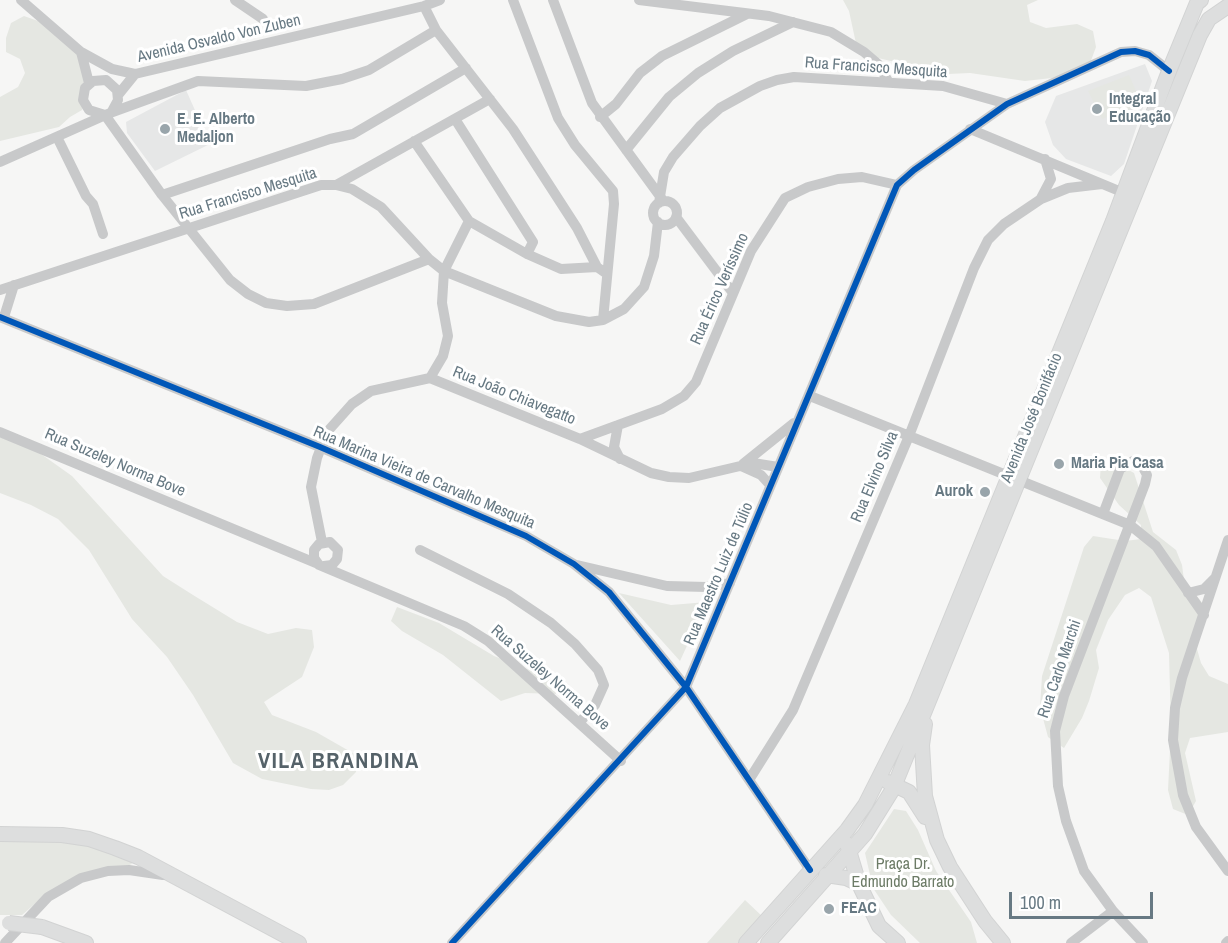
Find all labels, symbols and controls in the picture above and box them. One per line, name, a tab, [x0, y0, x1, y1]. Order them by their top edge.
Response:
street label: Avenida Osvaldo Von Zuben	[136, 11, 302, 67]
street label: Rua Francisco Mesquita	[804, 53, 948, 83]
place label: Integral Educação	[1109, 90, 1171, 128]
marker: Integral Educação	[1090, 102, 1104, 116]
place label: E. E. Alberto Medaljon	[177, 110, 255, 148]
marker: E. E. Alberto Medaljon	[158, 122, 172, 136]
street label: Rua Francisco Mesquita	[177, 164, 319, 224]
street label: Rua Érico Veríssimo	[687, 230, 753, 348]
street label: Avenida José Bonifácio	[997, 350, 1067, 486]
street label: Rua João Chiavegatto	[450, 363, 578, 429]
street label: Rua Marina Vieira de Carvalho Mesquita	[310, 422, 538, 534]
street label: Rua Suzeley Norma Bove	[42, 425, 188, 501]
street label: Rua Elvino Silva	[847, 429, 903, 525]
place label: Maria Pia Casa	[1071, 454, 1164, 474]
marker: Maria Pia Casa	[1052, 457, 1066, 471]
place label: Aurok	[935, 482, 973, 502]
marker: Aurok	[978, 485, 992, 499]
street label: Rua Maestro Luiz de Túlio	[680, 500, 758, 648]
street label: Rua Carlo Marchi	[1034, 617, 1086, 721]
street label: Rua Suzeley Norma Bove	[487, 621, 613, 735]
district label: VILA BRANDINA	[258, 749, 420, 775]
park label: Praça Dr. Edmundo Barrato	[852, 855, 954, 893]
scale bar	[1012, 880, 1156, 918]
text: 100 m	[1020, 890, 1061, 915]
place label: FEAC	[841, 899, 877, 919]
marker: FEAC	[822, 902, 836, 916]

